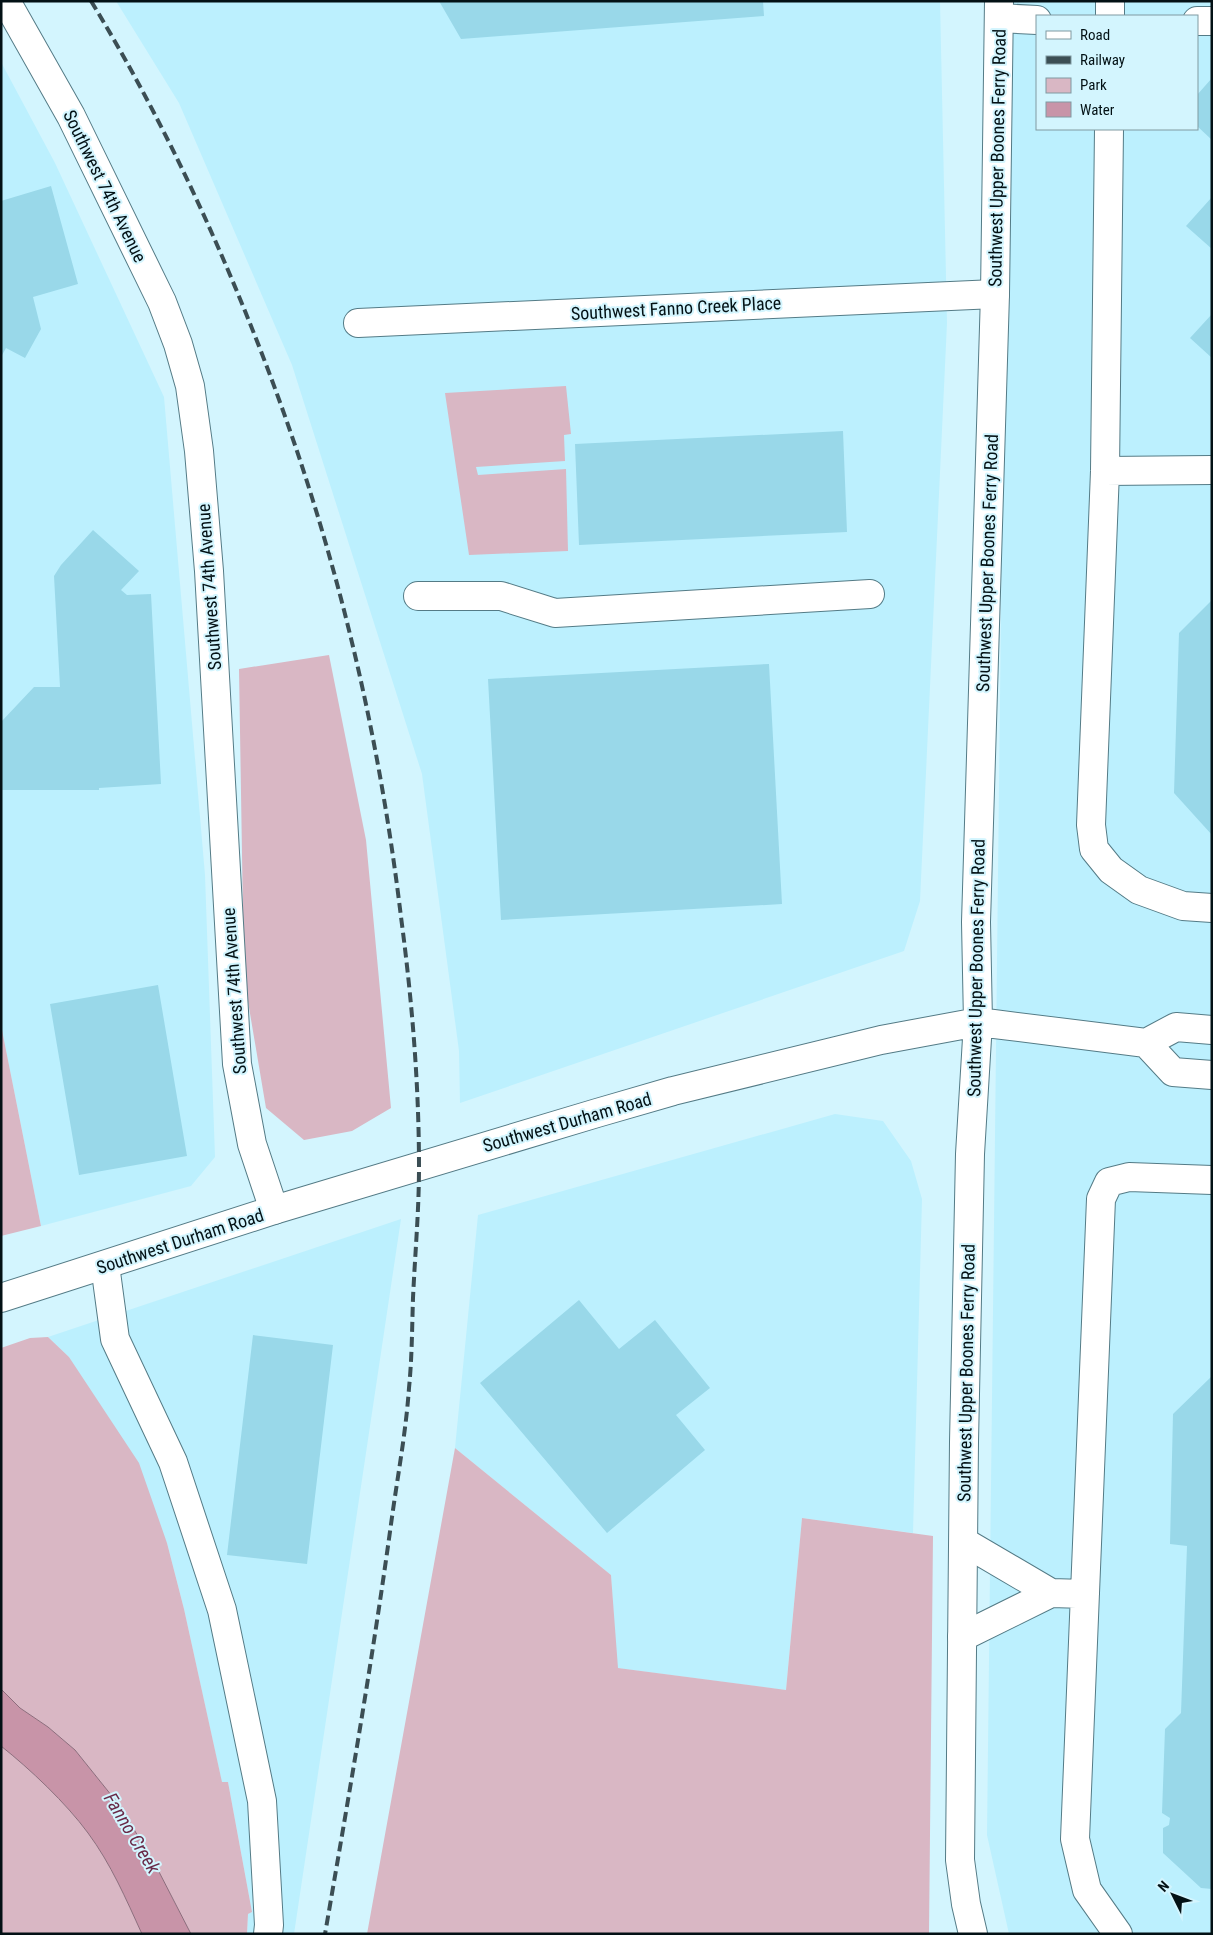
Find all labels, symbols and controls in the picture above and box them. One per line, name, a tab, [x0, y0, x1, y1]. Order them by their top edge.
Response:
legend	[1036, 15, 1198, 130]
text: Road	[1080, 26, 1110, 44]
street label: Southwest Upper Boones Ferry Road	[984, 29, 1010, 287]
text: Railway	[1080, 51, 1125, 69]
text: Park	[1080, 76, 1107, 94]
text: Water	[1080, 101, 1115, 119]
street label: Southwest 74th Avenue	[59, 107, 151, 265]
street label: Southwest Fanno Creek Place	[570, 292, 782, 324]
street label: Southwest Upper Boones Ferry Road	[972, 434, 1002, 692]
street label: Southwest 74th Avenue	[193, 503, 225, 671]
street label: Southwest Upper Boones Ferry Road	[963, 839, 989, 1097]
street label: Southwest 74th Avenue	[218, 907, 250, 1075]
street label: Southwest Durham Road	[480, 1088, 654, 1156]
street label: Southwest Durham Road	[94, 1204, 266, 1278]
street label: Southwest Upper Boones Ferry Road	[953, 1244, 979, 1502]
water label: Fanno Creek	[99, 1788, 165, 1878]
north arrow	[1148, 1870, 1198, 1920]
text: N	[1155, 1878, 1172, 1895]

